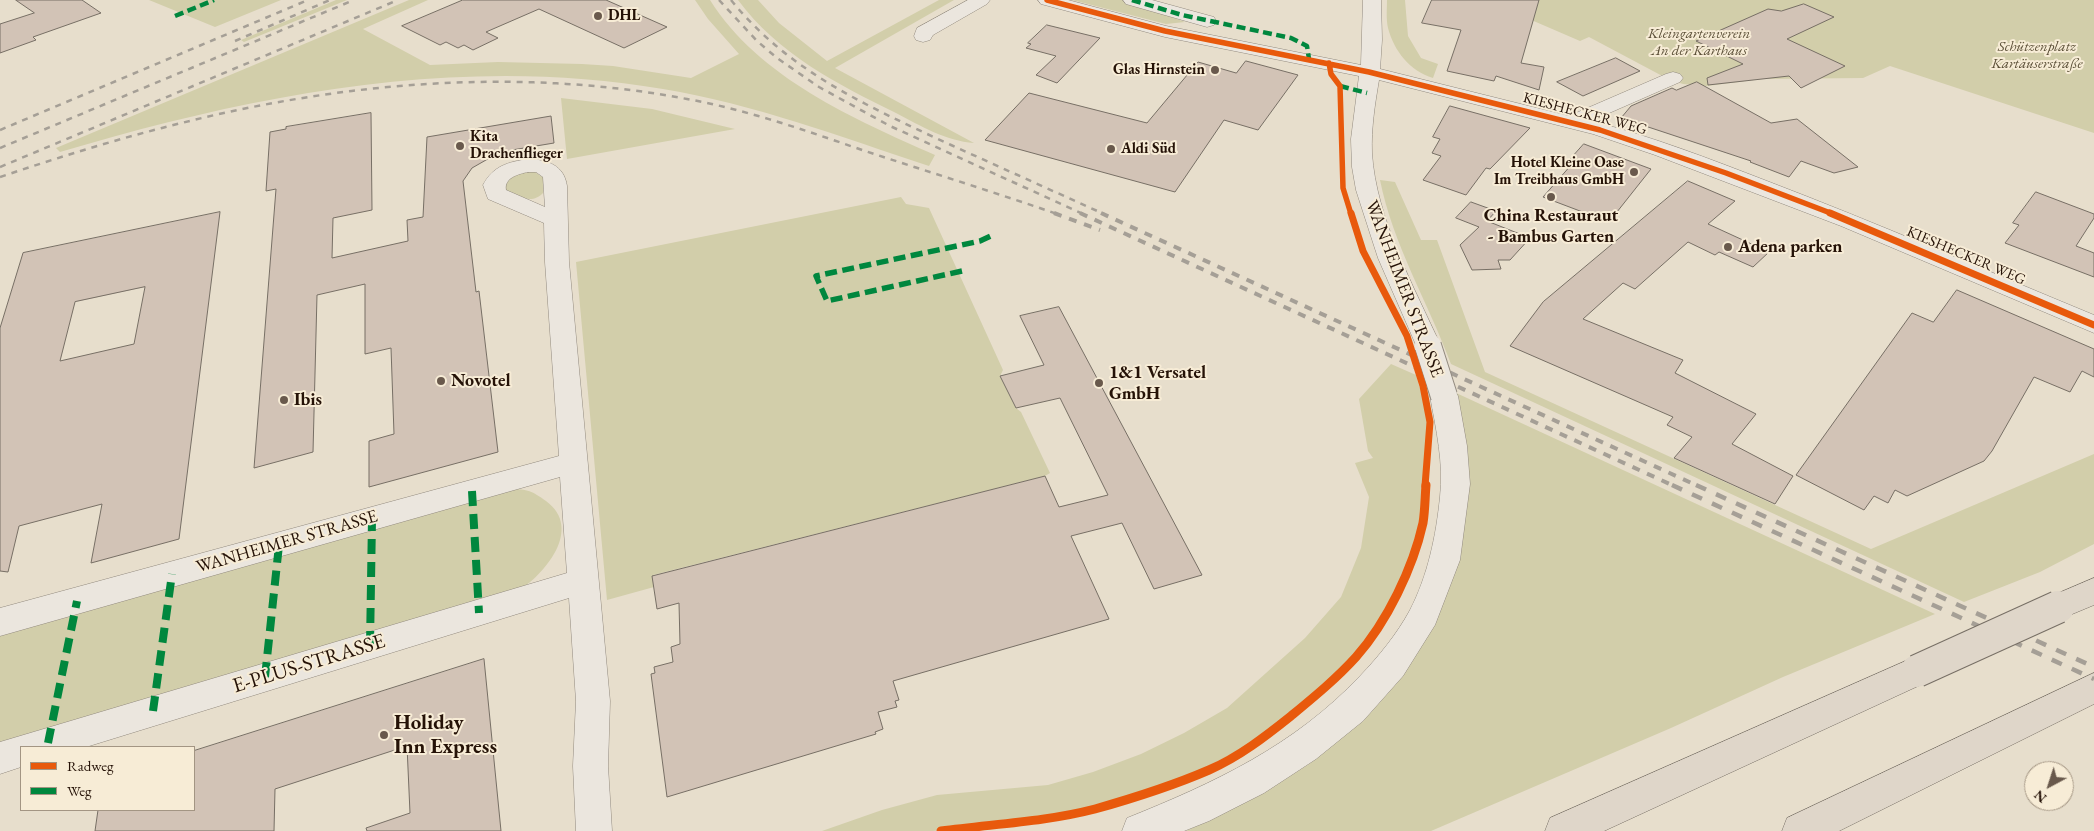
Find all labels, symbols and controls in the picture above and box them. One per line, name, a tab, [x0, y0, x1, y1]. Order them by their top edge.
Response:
place label: DHL	[608, 7, 640, 25]
marker: DHL	[592, 10, 604, 22]
park label: Kleingartenverein An der Karthaus	[1648, 25, 1750, 60]
park label: Schützenplatz Kartäuserstraße	[1991, 38, 2083, 73]
place label: Glas Hirnstein	[1113, 61, 1205, 79]
marker: Glas Hirnstein	[1209, 64, 1221, 76]
street label: KIESHECKER WEG	[1521, 89, 1649, 139]
place label: Kita Drachenflieger	[470, 128, 563, 163]
marker: Kita Drachenflieger	[454, 140, 466, 152]
place label: Aldi Süd	[1121, 140, 1176, 158]
marker: Aldi Süd	[1105, 143, 1117, 155]
place label: Hotel Kleine Oase Im Treibhaus GmbH	[1494, 154, 1624, 189]
marker: Hotel Kleine Oase Im Treibhaus GmbH	[1628, 166, 1640, 178]
marker: China Restauraut - Bambus Garten	[1545, 191, 1557, 203]
street label: WANHEIMER STRASSE	[1360, 197, 1448, 381]
place label: China Restauraut - Bambus Garten	[1484, 205, 1618, 248]
street label: KIESHECKER WEG	[1904, 223, 2028, 289]
place label: Adena parken	[1738, 236, 1843, 258]
marker: Adena parken	[1722, 241, 1734, 253]
place label: 1&1 Versatel GmbH	[1109, 362, 1206, 404]
place label: Novotel	[451, 370, 511, 392]
marker: Novotel	[435, 375, 447, 387]
marker: 1&1 Versatel GmbH	[1093, 377, 1105, 389]
place label: Ibis	[294, 389, 322, 411]
marker: Ibis	[278, 394, 290, 406]
street label: WANHEIMER STRASSE	[194, 506, 380, 578]
street label: E-PLUS-STRASSE	[230, 629, 388, 699]
place label: Holiday Inn Express	[394, 710, 497, 760]
marker: Holiday Inn Express	[378, 729, 390, 741]
legend	[20, 746, 195, 811]
text: Radweg	[67, 756, 114, 775]
north arrow	[2024, 761, 2074, 811]
text: Weg	[67, 781, 92, 800]
text: N	[2030, 786, 2050, 807]

